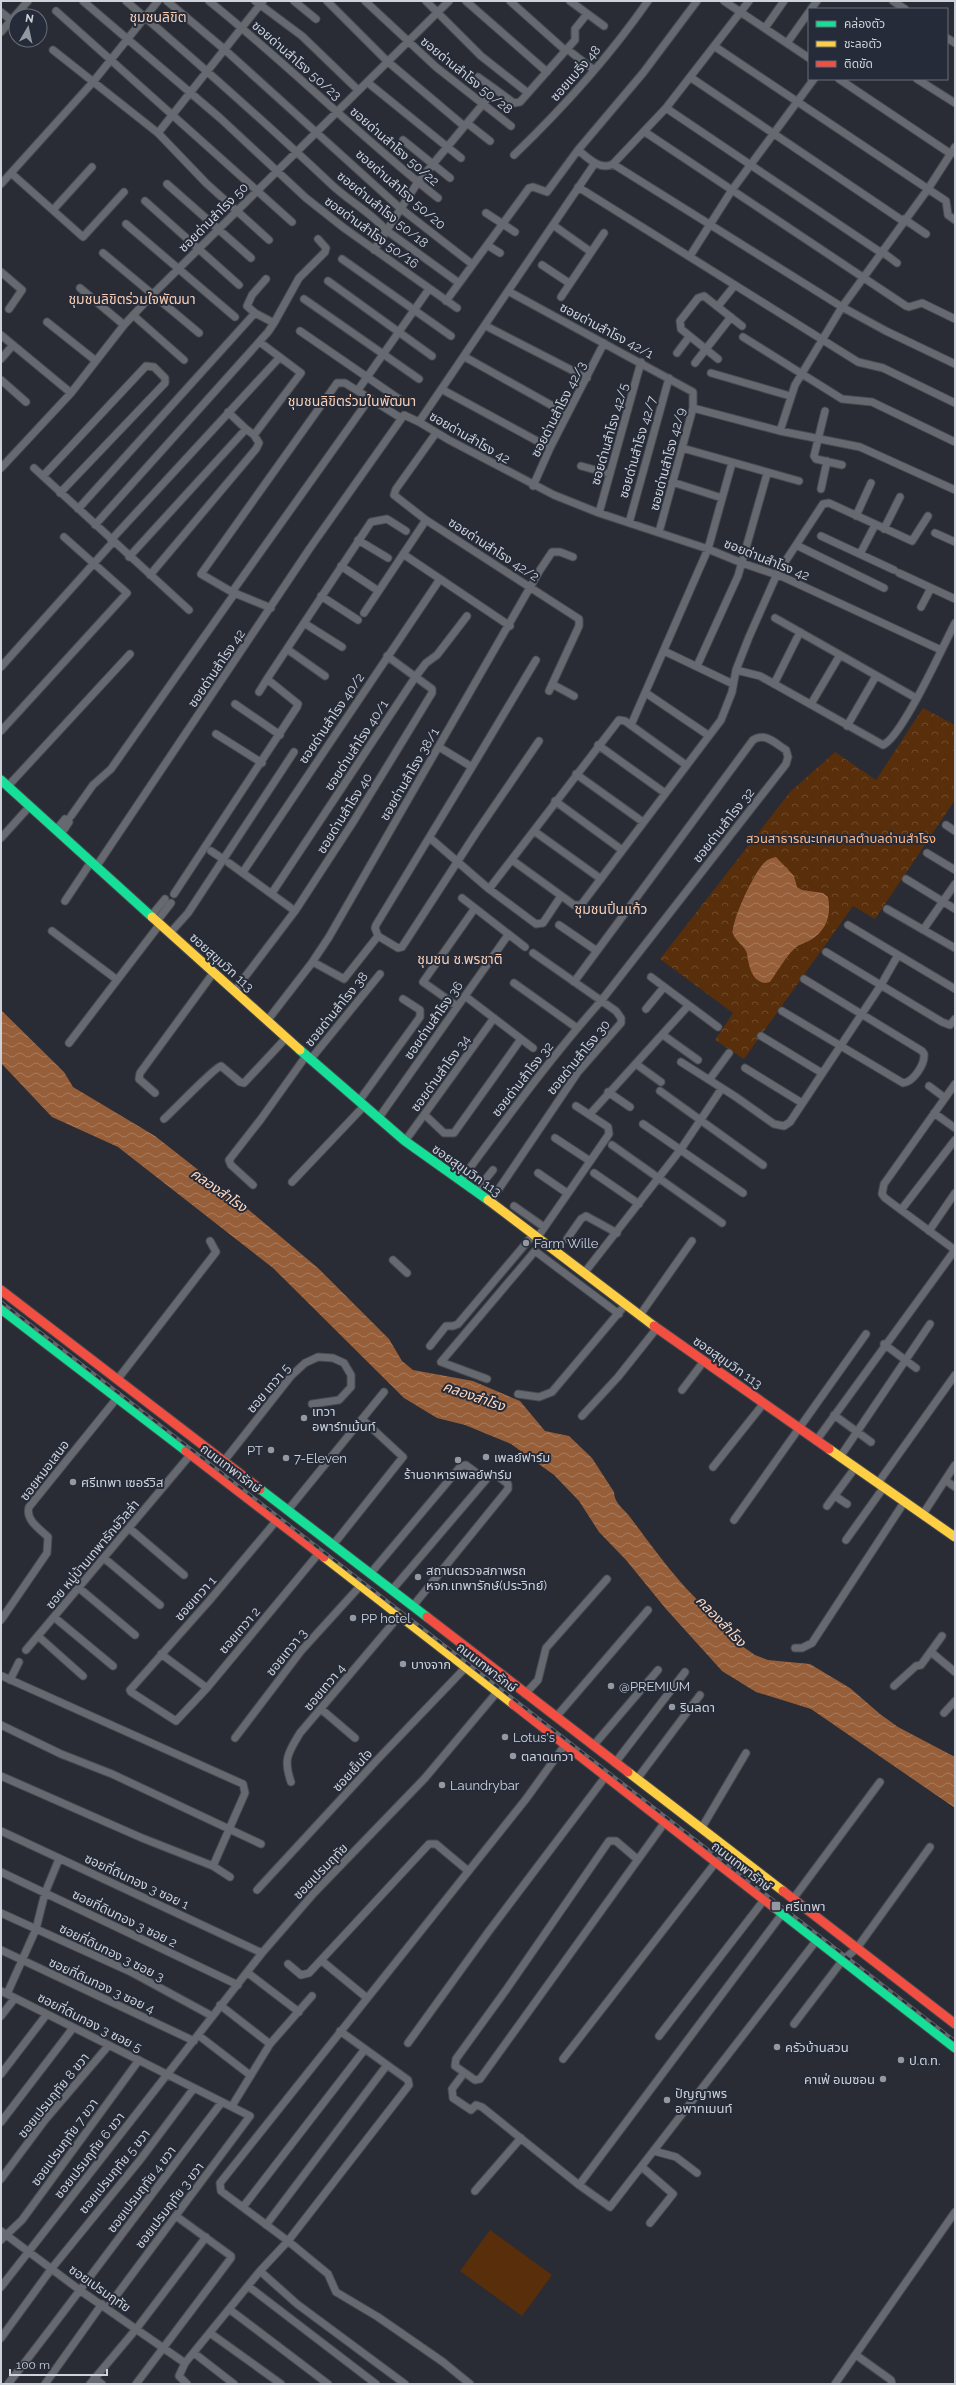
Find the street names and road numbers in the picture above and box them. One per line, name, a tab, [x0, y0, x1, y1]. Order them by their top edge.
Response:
street label: ซอยด่านสำโรง 50/23	[249, 18, 344, 103]
street label: ซอยด่านสำโรง 50/28	[418, 34, 516, 117]
street label: ซอยแบริ่ง 48	[546, 41, 604, 104]
street label: ซอยด่านสำโรง 50/22	[347, 104, 442, 189]
street label: ซอยด่านสำโรง 50/20	[353, 146, 449, 232]
street label: ซอยด่านสำโรง 50/18	[334, 168, 431, 251]
street label: ซอยด่านสำโรง 50	[176, 180, 251, 255]
street label: ซอยด่านสำโรง 50/16	[322, 193, 422, 272]
street label: ซอยด่านสำโรง 42/1	[557, 299, 657, 362]
street label: ซอยด่านสำโรง 42/3	[528, 359, 589, 460]
street label: ซอยด่านสำโรง 42/5	[588, 381, 631, 487]
street label: ซอยด่านสำโรง 42/7	[616, 394, 659, 500]
street label: ซอยด่านสำโรง 42/9	[647, 406, 689, 512]
street label: ซอยด่านสำโรง 42	[427, 408, 513, 467]
street label: ซอยด่านสำโรง 42/2	[446, 515, 542, 584]
street label: ซอยด่านสำโรง 42	[722, 536, 812, 584]
street label: ซอยด่านสำโรง 42	[185, 626, 248, 710]
street label: ซอยด่านสำโรง 40/2	[296, 670, 367, 766]
street label: ซอยด่านสำโรง 40/1	[322, 697, 392, 793]
street label: ซอยด่านสำโรง 38/1	[377, 725, 442, 823]
street label: ซอยด่านสำโรง 40	[314, 770, 375, 856]
street label: ซอยด่านสำโรง 32	[690, 785, 757, 866]
street label: ซอยสุขุมวิท 113	[187, 930, 257, 995]
street label: ซอยด่านสำโรง 38	[302, 969, 371, 1050]
street label: ซอยด่านสำโรง 36	[401, 978, 466, 1062]
street label: ซอยด่านสำโรง 30	[544, 1017, 613, 1098]
street label: ซอยด่านสำโรง 34	[408, 1032, 473, 1114]
street label: ซอยด่านสำโรง 32	[489, 1039, 556, 1120]
street label: ซอยสุขุมวิท 113	[429, 1141, 504, 1200]
street label: ซอยสุขุมวิท 113	[690, 1333, 765, 1392]
street label: ซอย เทวา 5	[243, 1361, 293, 1416]
street label: ซอยหมอเสนอ	[17, 1437, 72, 1504]
street label: ถนนเทพารักษ์	[197, 1441, 264, 1496]
street label: ซอย หมู่บ้านเทพารักษ์วิลล่า	[42, 1497, 142, 1612]
street label: ซอยเทวา 1	[171, 1573, 220, 1624]
street label: ซอยเทวา 2	[216, 1604, 263, 1657]
street label: ซอยเทวา 3	[263, 1626, 310, 1679]
street label: ถนนเทพารักษ์	[454, 1639, 520, 1696]
street label: ซอยเทวา 4	[301, 1661, 348, 1714]
street label: ซอยเย็นใจ	[329, 1746, 375, 1795]
street label: ถนนเทพารักษ์	[709, 1838, 775, 1895]
street label: ซอยเปรมฤทัย	[290, 1840, 351, 1902]
street label: ซอยที่ดินทอง 3 ซอย 1	[82, 1849, 193, 1912]
street label: ซอยที่ดินทอง 3 ซอย 2	[70, 1885, 181, 1950]
street label: ซอยที่ดินทอง 3 ซอย 3	[57, 1919, 168, 1984]
street label: ซอยที่ดินทอง 3 ซอย 4	[46, 1953, 158, 2017]
street label: ซอยที่ดินทอง 3 ซอย 5	[35, 1988, 145, 2055]
street label: ซอยเปรมฤทัย 8 ขวา	[15, 2050, 92, 2141]
street label: ซอยเปรมฤทัย 7 ขวา	[28, 2096, 101, 2189]
street label: ซอยเปรมฤทัย 6 ขวา	[51, 2109, 128, 2201]
street label: ซอยเปรมฤทัย 5 ขวา	[76, 2126, 153, 2217]
street label: ซอยเปรมฤทัย 4 ขวา	[104, 2143, 179, 2235]
street label: ซอยเปรมฤทัย 3 ขวา	[132, 2159, 207, 2251]
street label: ซอยเปรมฤทัย	[66, 2262, 133, 2315]

